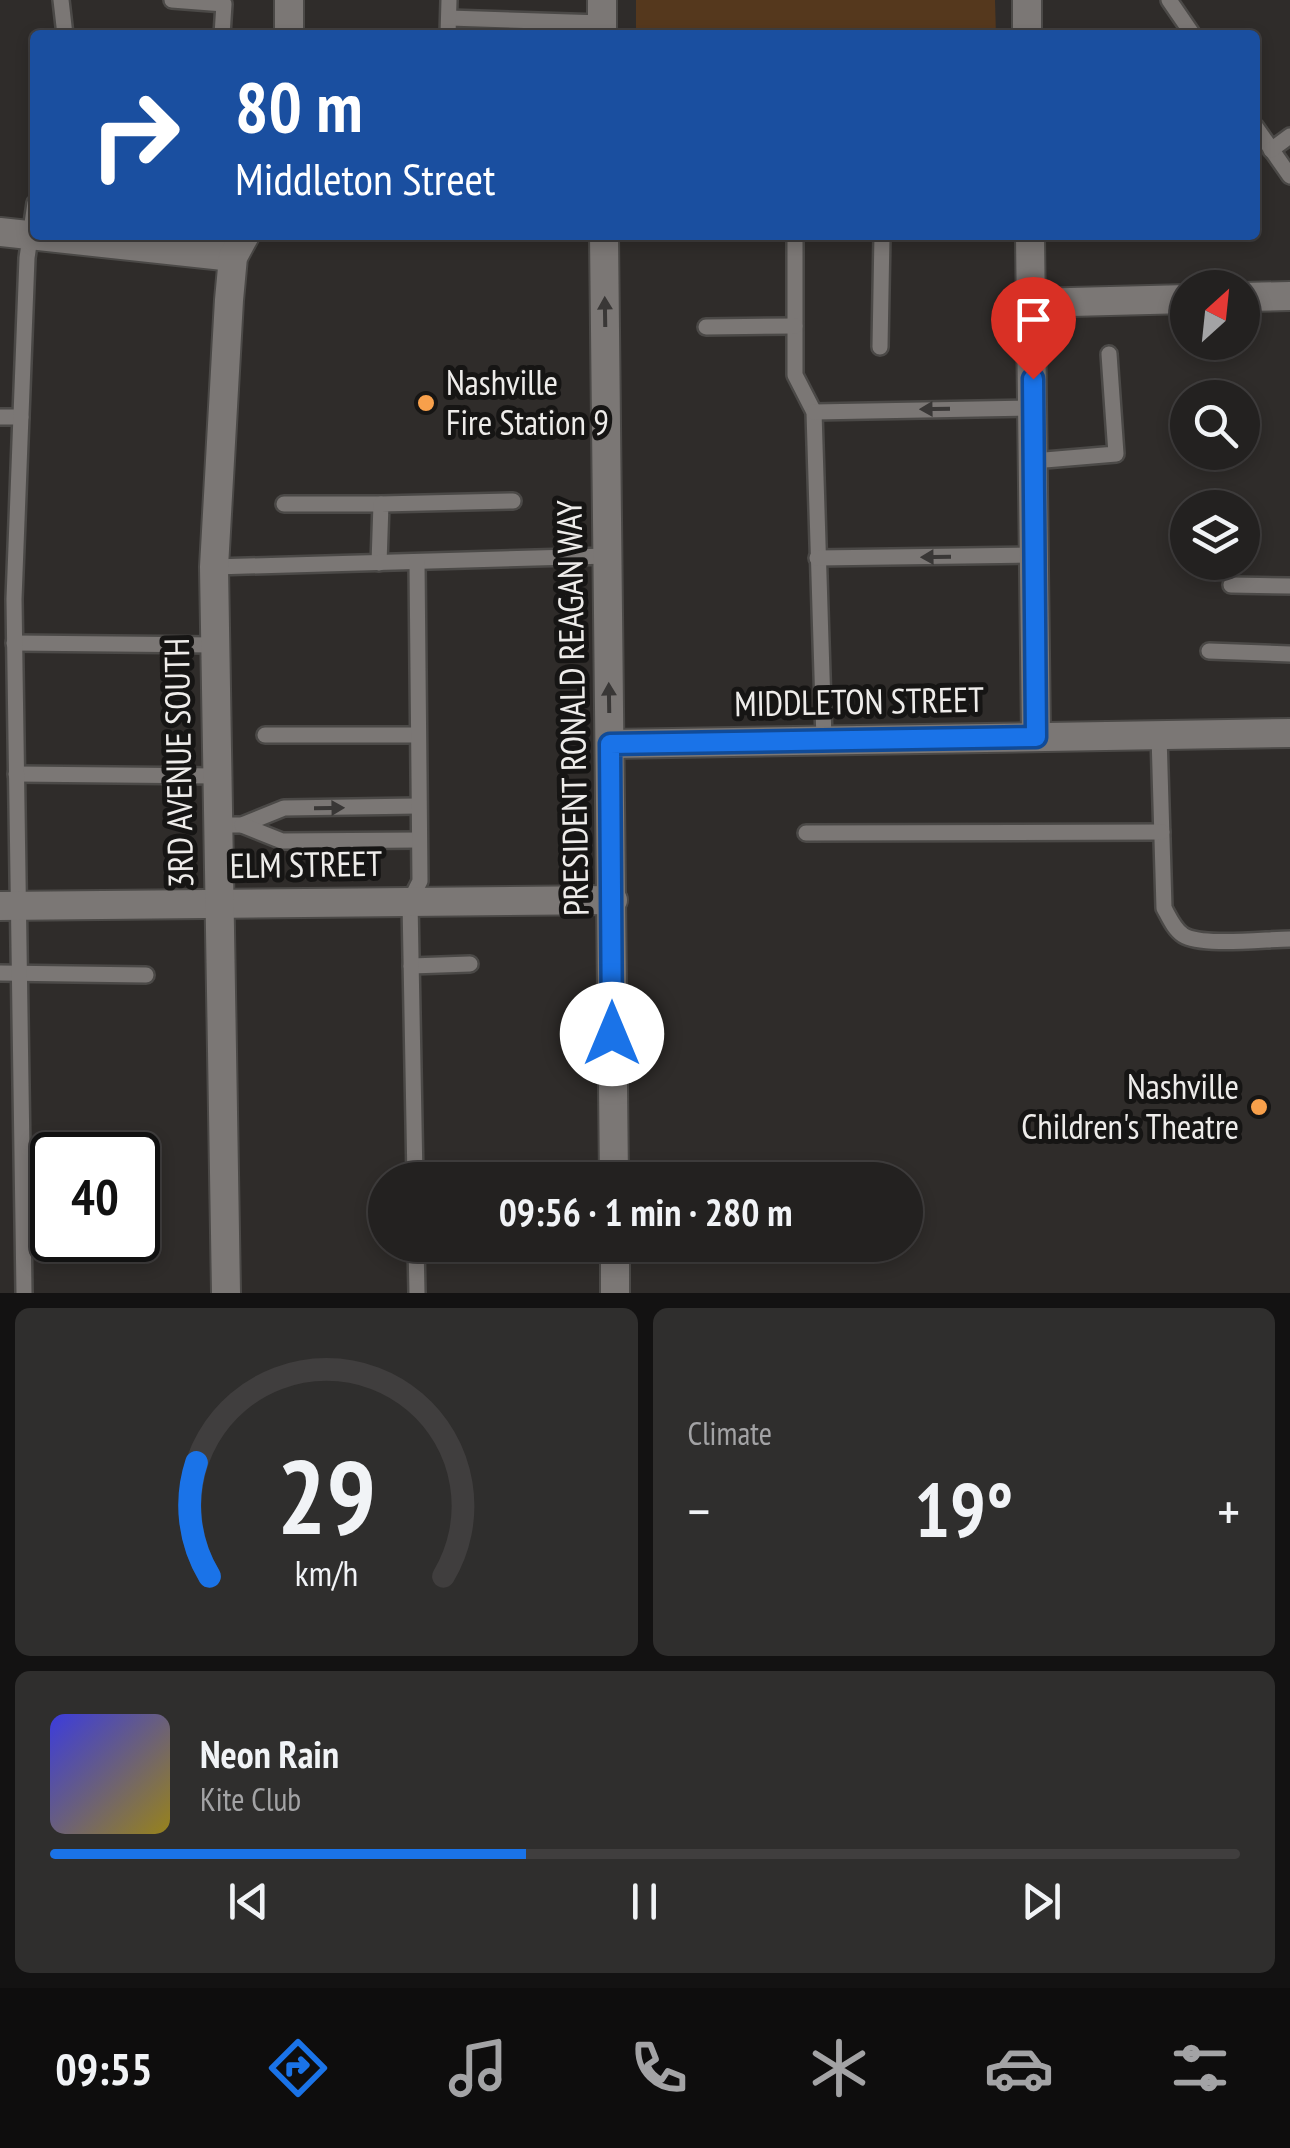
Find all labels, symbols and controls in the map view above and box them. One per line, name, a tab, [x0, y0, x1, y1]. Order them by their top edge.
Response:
text: 80 m	[235, 61, 363, 151]
icon: right	[70, 70, 200, 200]
text: Middleton Street	[235, 149, 495, 207]
north arrow	[1170, 270, 1260, 360]
map controls	[1170, 270, 1260, 580]
pin	[991, 277, 1076, 380]
icon: arrive	[1006, 292, 1061, 347]
one-way arrow	[597, 296, 613, 328]
place label: Nashville Fire Station 9	[446, 359, 609, 445]
button: search	[1170, 380, 1260, 470]
marker: Nashville Fire Station 9	[415, 392, 437, 414]
one-way arrow	[919, 402, 951, 418]
button: layers	[1170, 490, 1260, 580]
street label: PRESIDENT RONALD REAGAN WAY	[545, 500, 599, 916]
one-way arrow	[920, 549, 952, 565]
street label: 3RD AVENUE SOUTH	[153, 638, 203, 888]
street label: MIDDLETON STREET	[734, 676, 985, 726]
one-way arrow	[601, 681, 617, 713]
one-way arrow	[313, 799, 345, 815]
street label: ELM STREET	[229, 840, 383, 888]
position arrow	[560, 982, 664, 1086]
place label: Nashville Children's Theatre	[1021, 1063, 1239, 1149]
marker: Nashville Children's Theatre	[1248, 1096, 1270, 1118]
speed limit sign: 40	[30, 1132, 160, 1262]
text: 09:56 · 1 min · 280 m	[499, 1187, 792, 1236]
text: Climate	[688, 1412, 772, 1454]
text: 29	[277, 1428, 376, 1563]
text: 19°	[914, 1461, 1013, 1558]
text: −	[688, 1475, 710, 1546]
text: +	[1217, 1475, 1240, 1546]
text: km/h	[295, 1550, 358, 1596]
text: Neon Rain	[200, 1729, 339, 1778]
text: Kite Club	[200, 1778, 301, 1820]
icon: previous	[221, 1874, 276, 1929]
icon: pause	[617, 1874, 672, 1929]
icon: next	[1014, 1874, 1069, 1929]
icon: directions	[263, 2033, 333, 2103]
icon: music	[443, 2033, 513, 2103]
icon: phone	[624, 2033, 694, 2103]
icon: climate	[804, 2033, 874, 2103]
icon: car	[984, 2033, 1054, 2103]
icon: filters	[1165, 2033, 1235, 2103]
text: 09:55	[55, 2039, 153, 2097]

